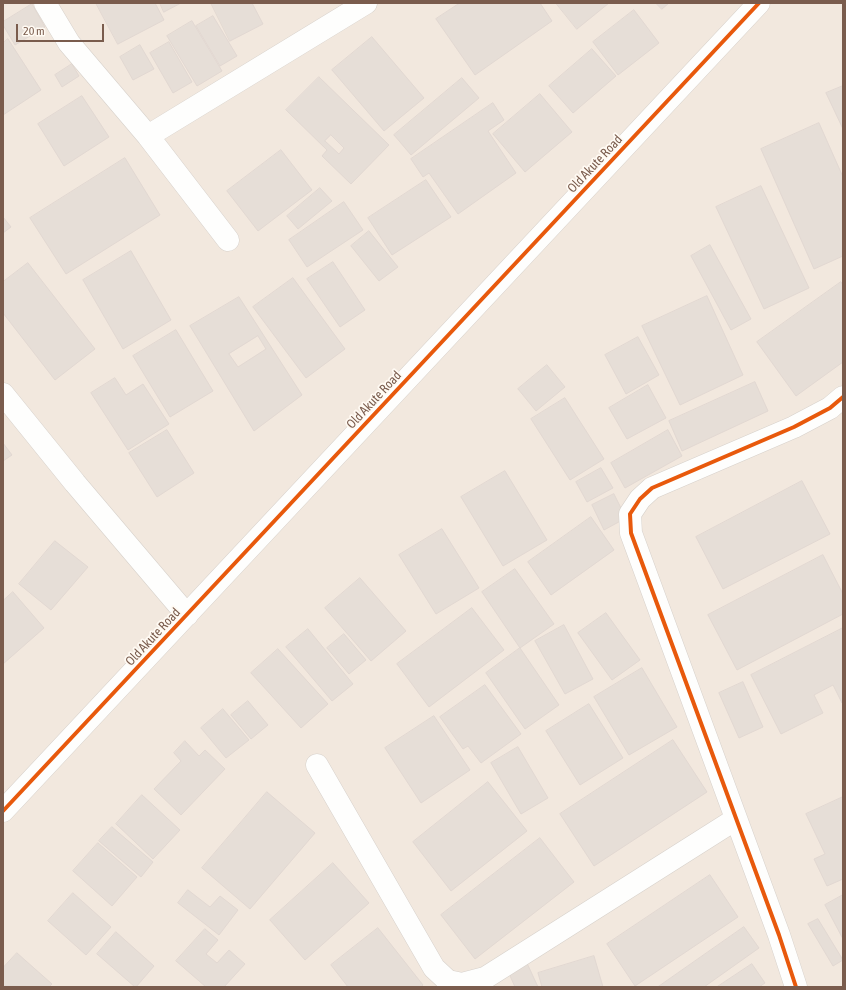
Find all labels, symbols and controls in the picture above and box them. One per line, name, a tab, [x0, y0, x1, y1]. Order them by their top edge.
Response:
scale bar	[18, 16, 106, 42]
text: 20 m	[23, 24, 45, 38]
street label: Old Akute Road	[564, 132, 626, 196]
street label: Old Akute Road	[343, 368, 405, 432]
street label: Old Akute Road	[122, 605, 184, 669]

